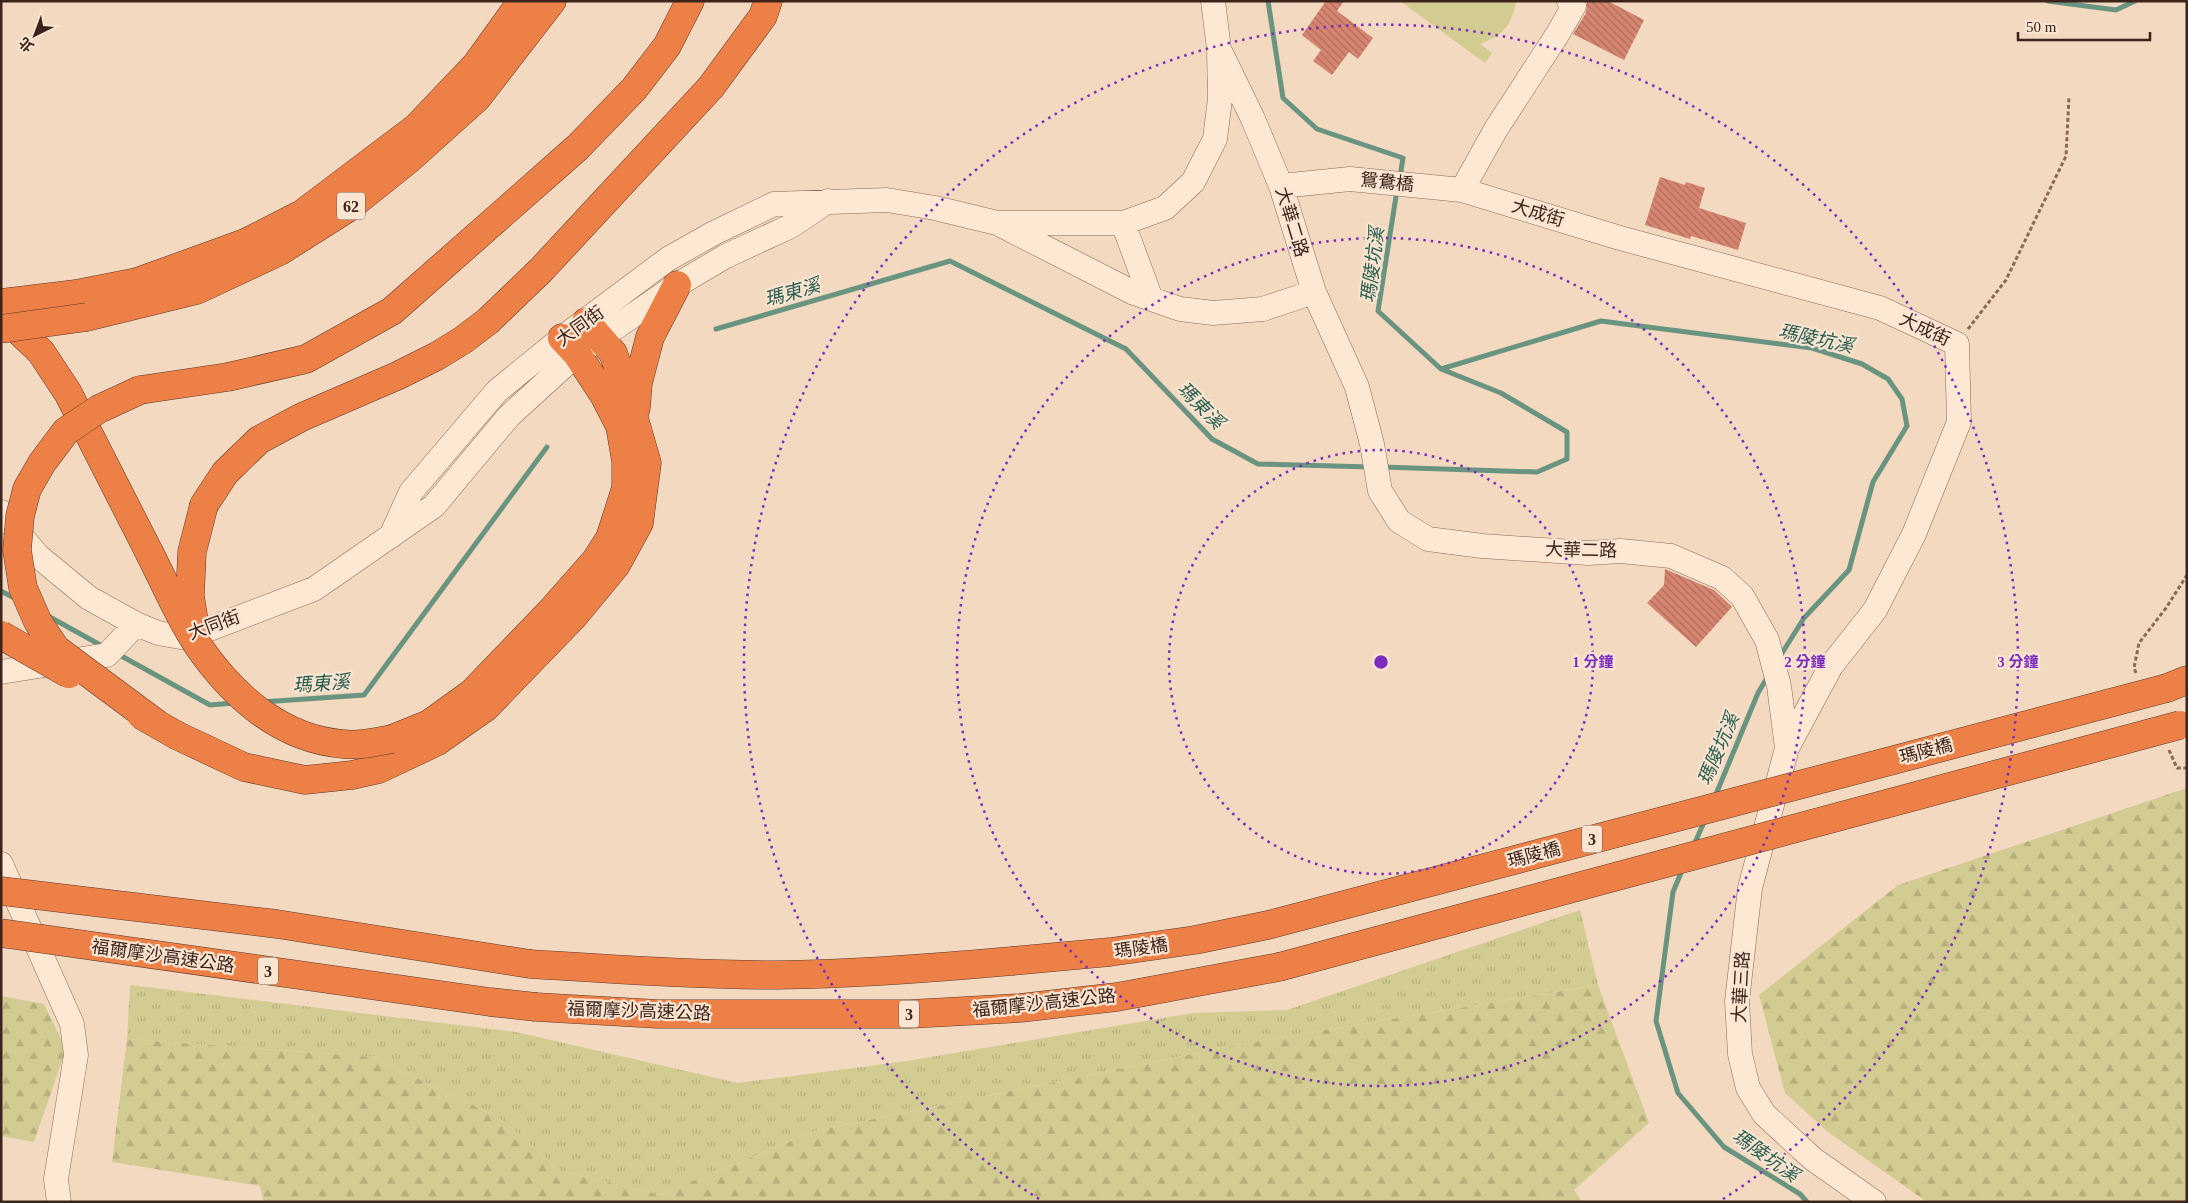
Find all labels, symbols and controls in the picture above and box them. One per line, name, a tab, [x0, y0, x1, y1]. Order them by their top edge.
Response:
north arrow	[10, 10, 60, 60]
scale bar	[2018, 10, 2150, 42]
text: 50 m	[2026, 19, 2057, 35]
text: 北	[16, 34, 37, 55]
street label: 鴛鴦橋	[1359, 169, 1415, 195]
street label: 大華二路	[1272, 185, 1312, 259]
road number: 62	[337, 192, 365, 220]
street label: 大成街	[1509, 196, 1567, 230]
water label: 瑪陵坑溪	[1357, 223, 1388, 304]
water label: 瑪東溪	[762, 274, 825, 310]
street label: 大同街	[552, 302, 608, 350]
street label: 大成街	[1896, 309, 1954, 349]
water label: 瑪陵坑溪	[1777, 320, 1858, 357]
water label: 瑪東溪	[1173, 378, 1230, 435]
street label: 大華二路	[1545, 539, 1617, 561]
street label: 大同街	[185, 606, 243, 644]
centre of rings	[1372, 653, 1390, 671]
text: 1 分鐘	[1572, 654, 1614, 670]
text: 2 分鐘	[1784, 654, 1826, 670]
text: 3 分鐘	[1997, 654, 2039, 670]
water label: 瑪東溪	[292, 671, 353, 696]
water label: 瑪陵坑溪	[1694, 707, 1744, 788]
street label: 瑪陵橋	[1897, 734, 1955, 768]
road number: 3	[1582, 826, 1602, 852]
street label: 瑪陵橋	[1505, 838, 1563, 872]
street label: 瑪陵橋	[1113, 934, 1169, 962]
street label: 福爾摩沙高速公路	[90, 936, 236, 976]
street label: 大華三路	[1729, 951, 1753, 1023]
road number: 3	[258, 958, 278, 984]
street label: 福爾摩沙高速公路	[971, 986, 1117, 1020]
street label: 福爾摩沙高速公路	[567, 998, 711, 1024]
road number: 3	[899, 1001, 919, 1028]
water label: 瑪陵坑溪	[1729, 1125, 1805, 1188]

